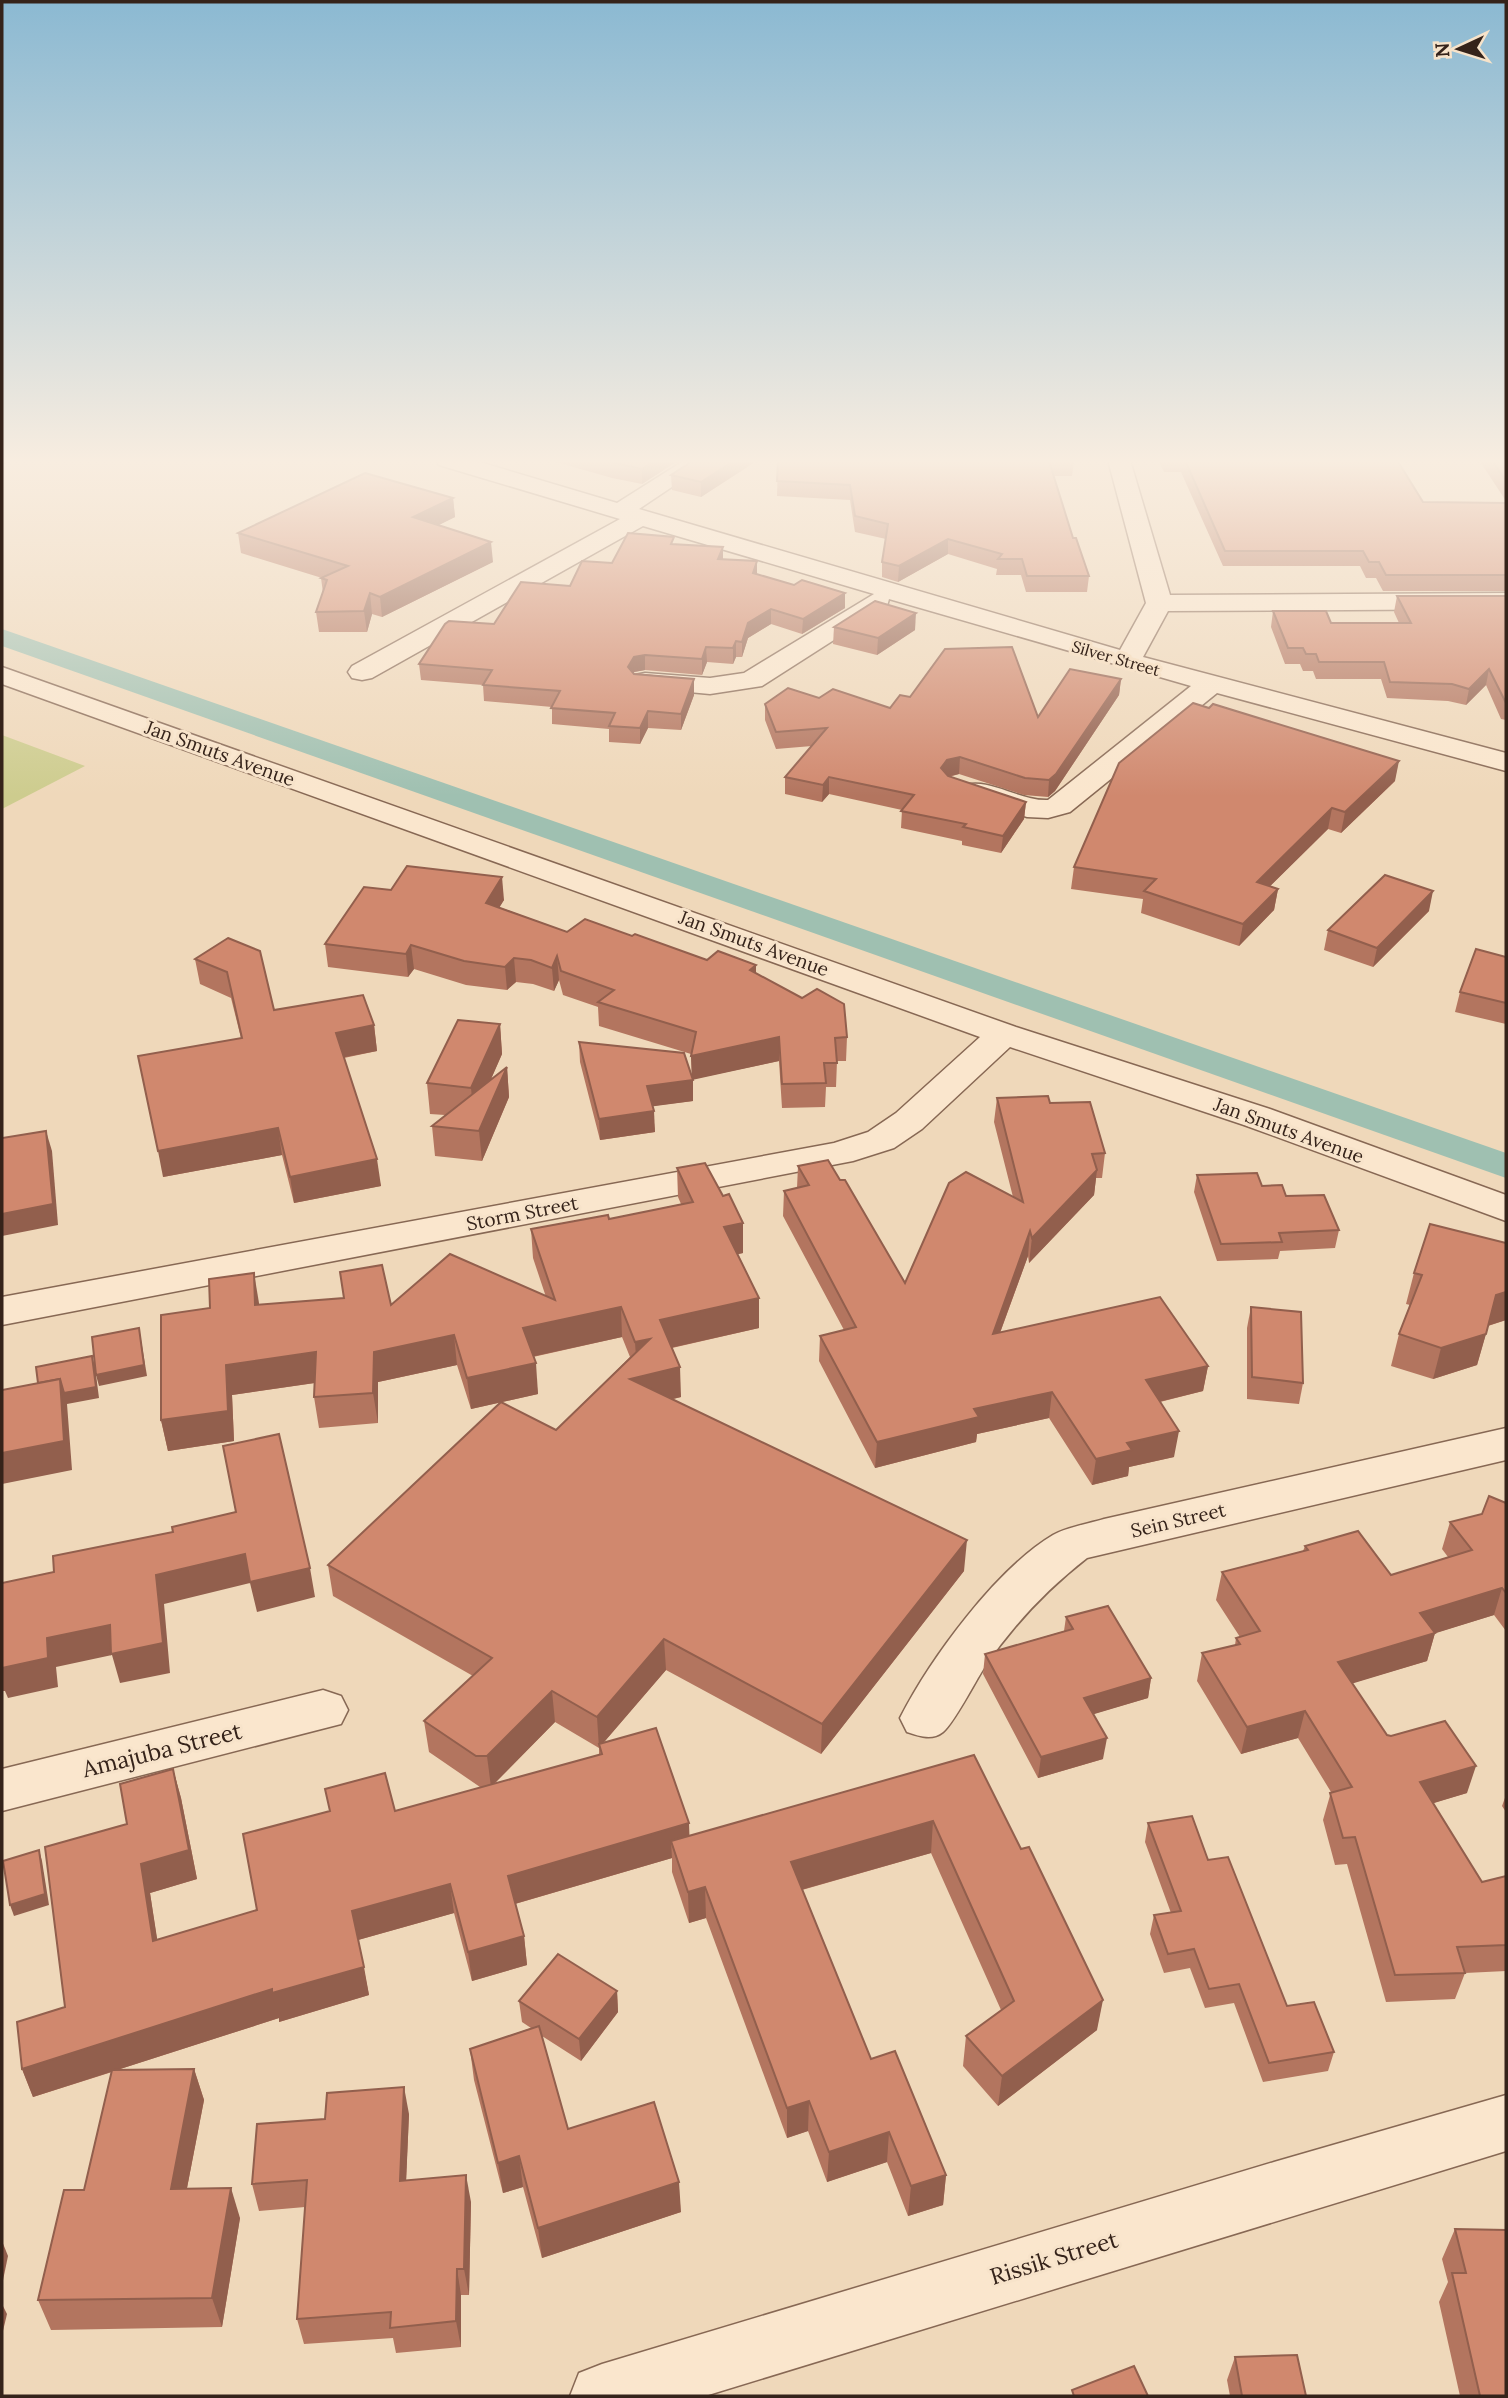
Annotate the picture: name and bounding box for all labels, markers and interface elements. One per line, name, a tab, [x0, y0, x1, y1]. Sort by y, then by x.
north arrow	[1424, 14, 1494, 84]
text: N	[1430, 42, 1455, 58]
street label: Silver Street	[1070, 636, 1163, 680]
street label: Jan Smuts Avenue	[141, 714, 298, 791]
street label: Jan Smuts Avenue	[675, 904, 832, 981]
street label: Jan Smuts Avenue	[1210, 1091, 1367, 1168]
street label: Storm Street	[464, 1190, 580, 1236]
street label: Sein Street	[1128, 1497, 1228, 1543]
street label: Amajuba Street	[78, 1716, 245, 1784]
street label: Rissik Street	[986, 2224, 1121, 2291]

